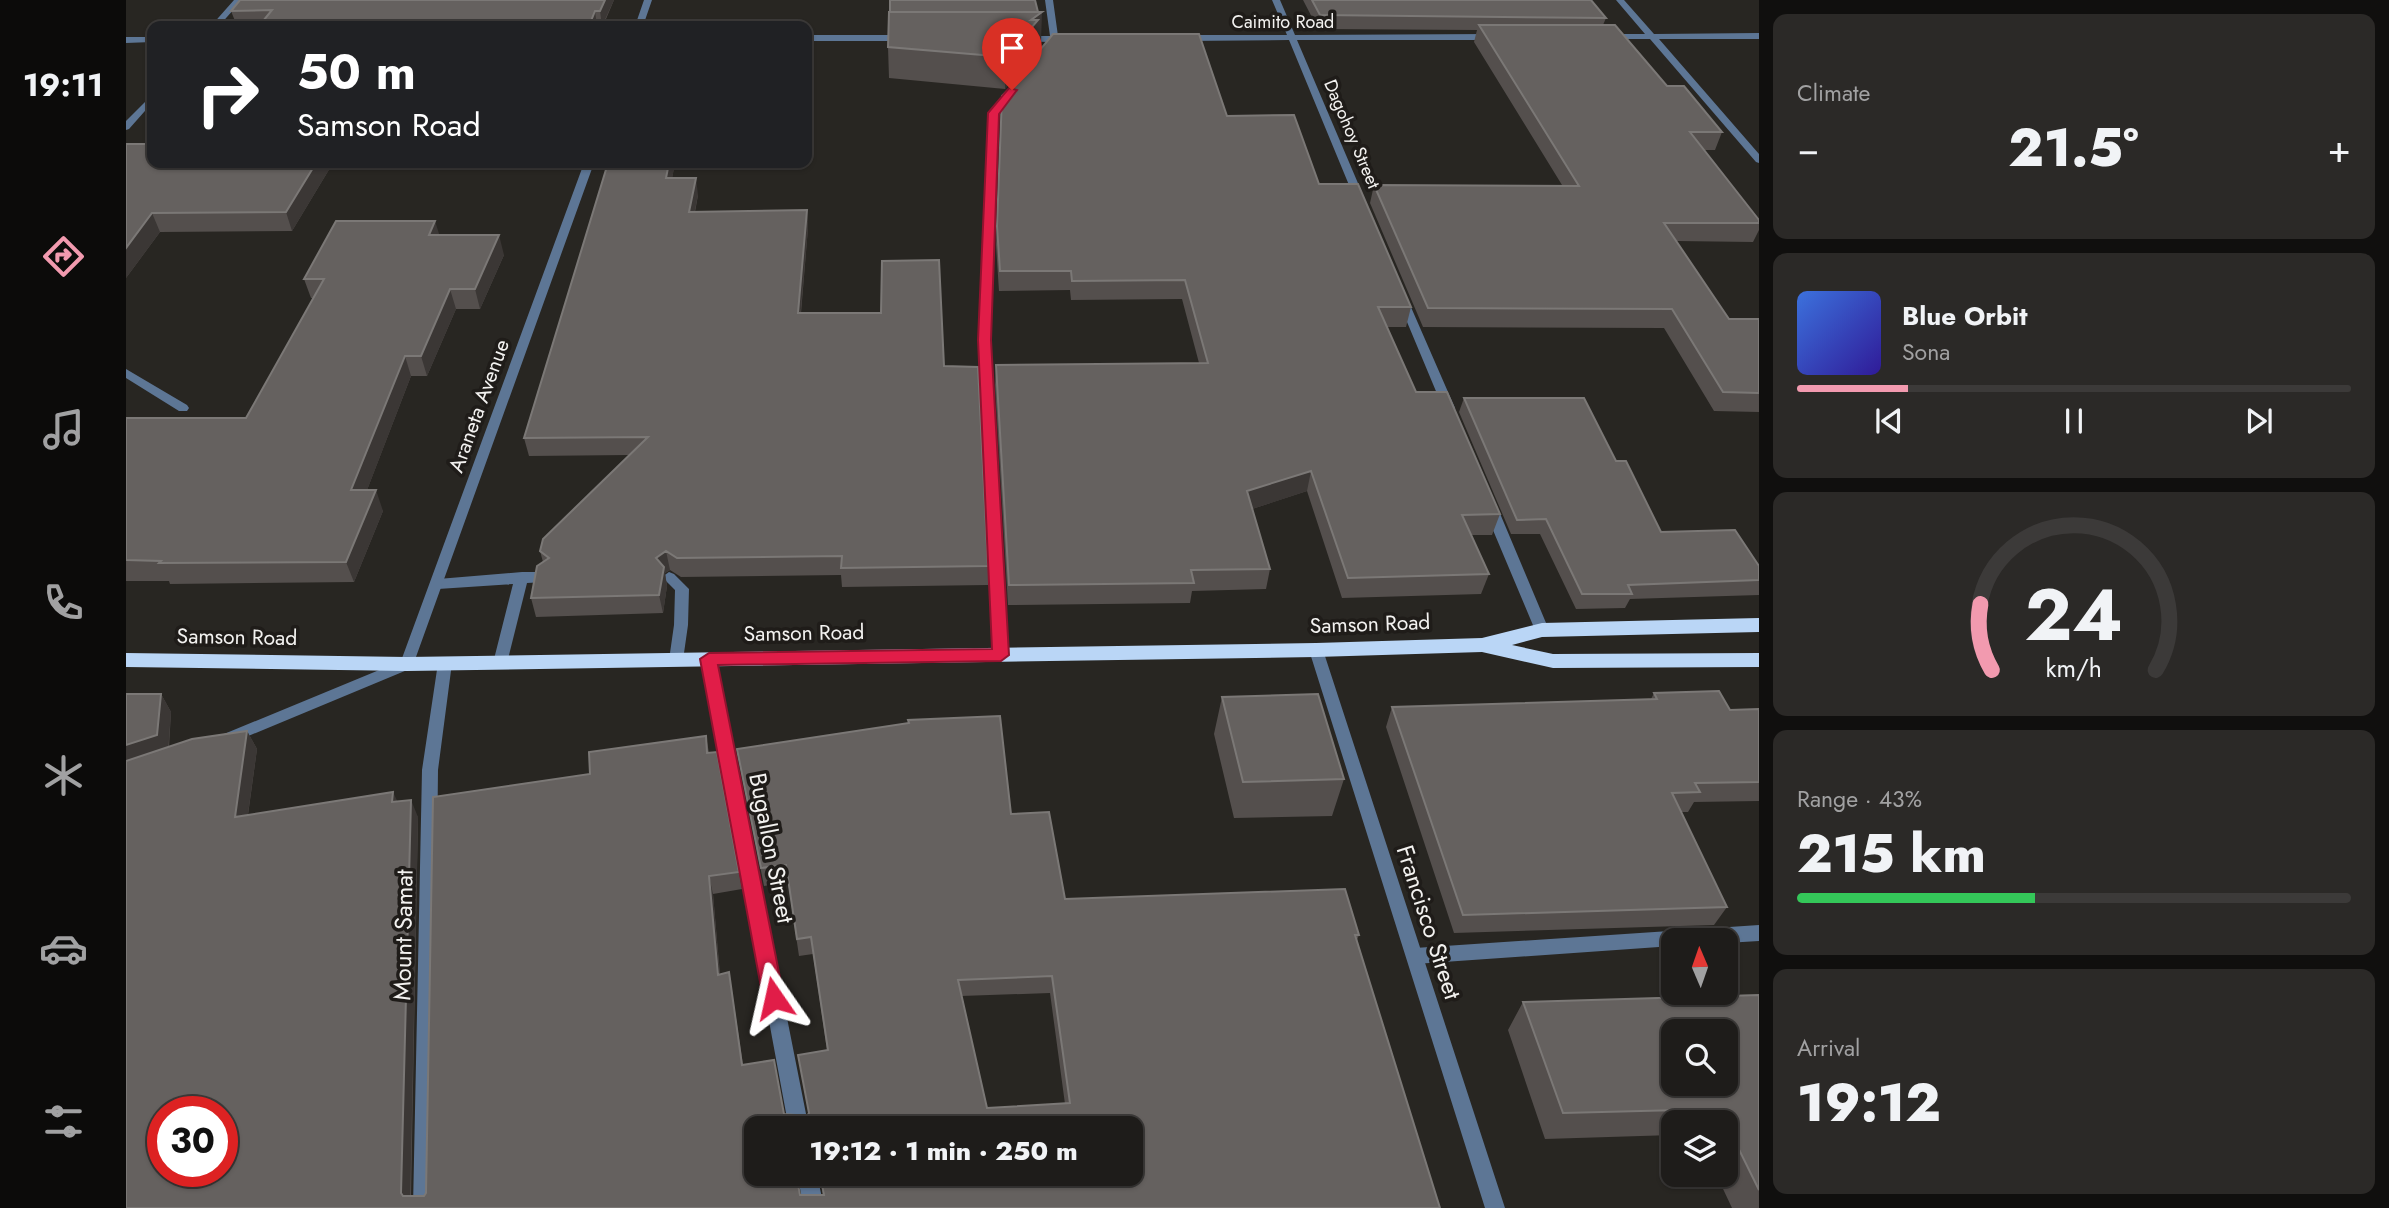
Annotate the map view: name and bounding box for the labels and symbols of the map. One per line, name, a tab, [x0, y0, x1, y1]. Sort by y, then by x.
street label: Caimito Road	[1232, 9, 1334, 35]
pin	[982, 18, 1042, 90]
street label: Dagohoy Street	[1317, 75, 1387, 193]
street label: Araneta Avenue	[441, 335, 517, 477]
street label: Samson Road	[1309, 607, 1431, 641]
street label: Samson Road	[743, 617, 865, 649]
street label: Samson Road	[176, 621, 298, 653]
street label: Bugallon Street	[740, 770, 804, 926]
street label: Francisco Street	[1388, 840, 1470, 1004]
street label: Mount Samat	[384, 869, 422, 1001]
north arrow	[1661, 928, 1738, 1004]
position arrow	[737, 961, 811, 1035]
speed limit sign: 30	[147, 1096, 238, 1187]

